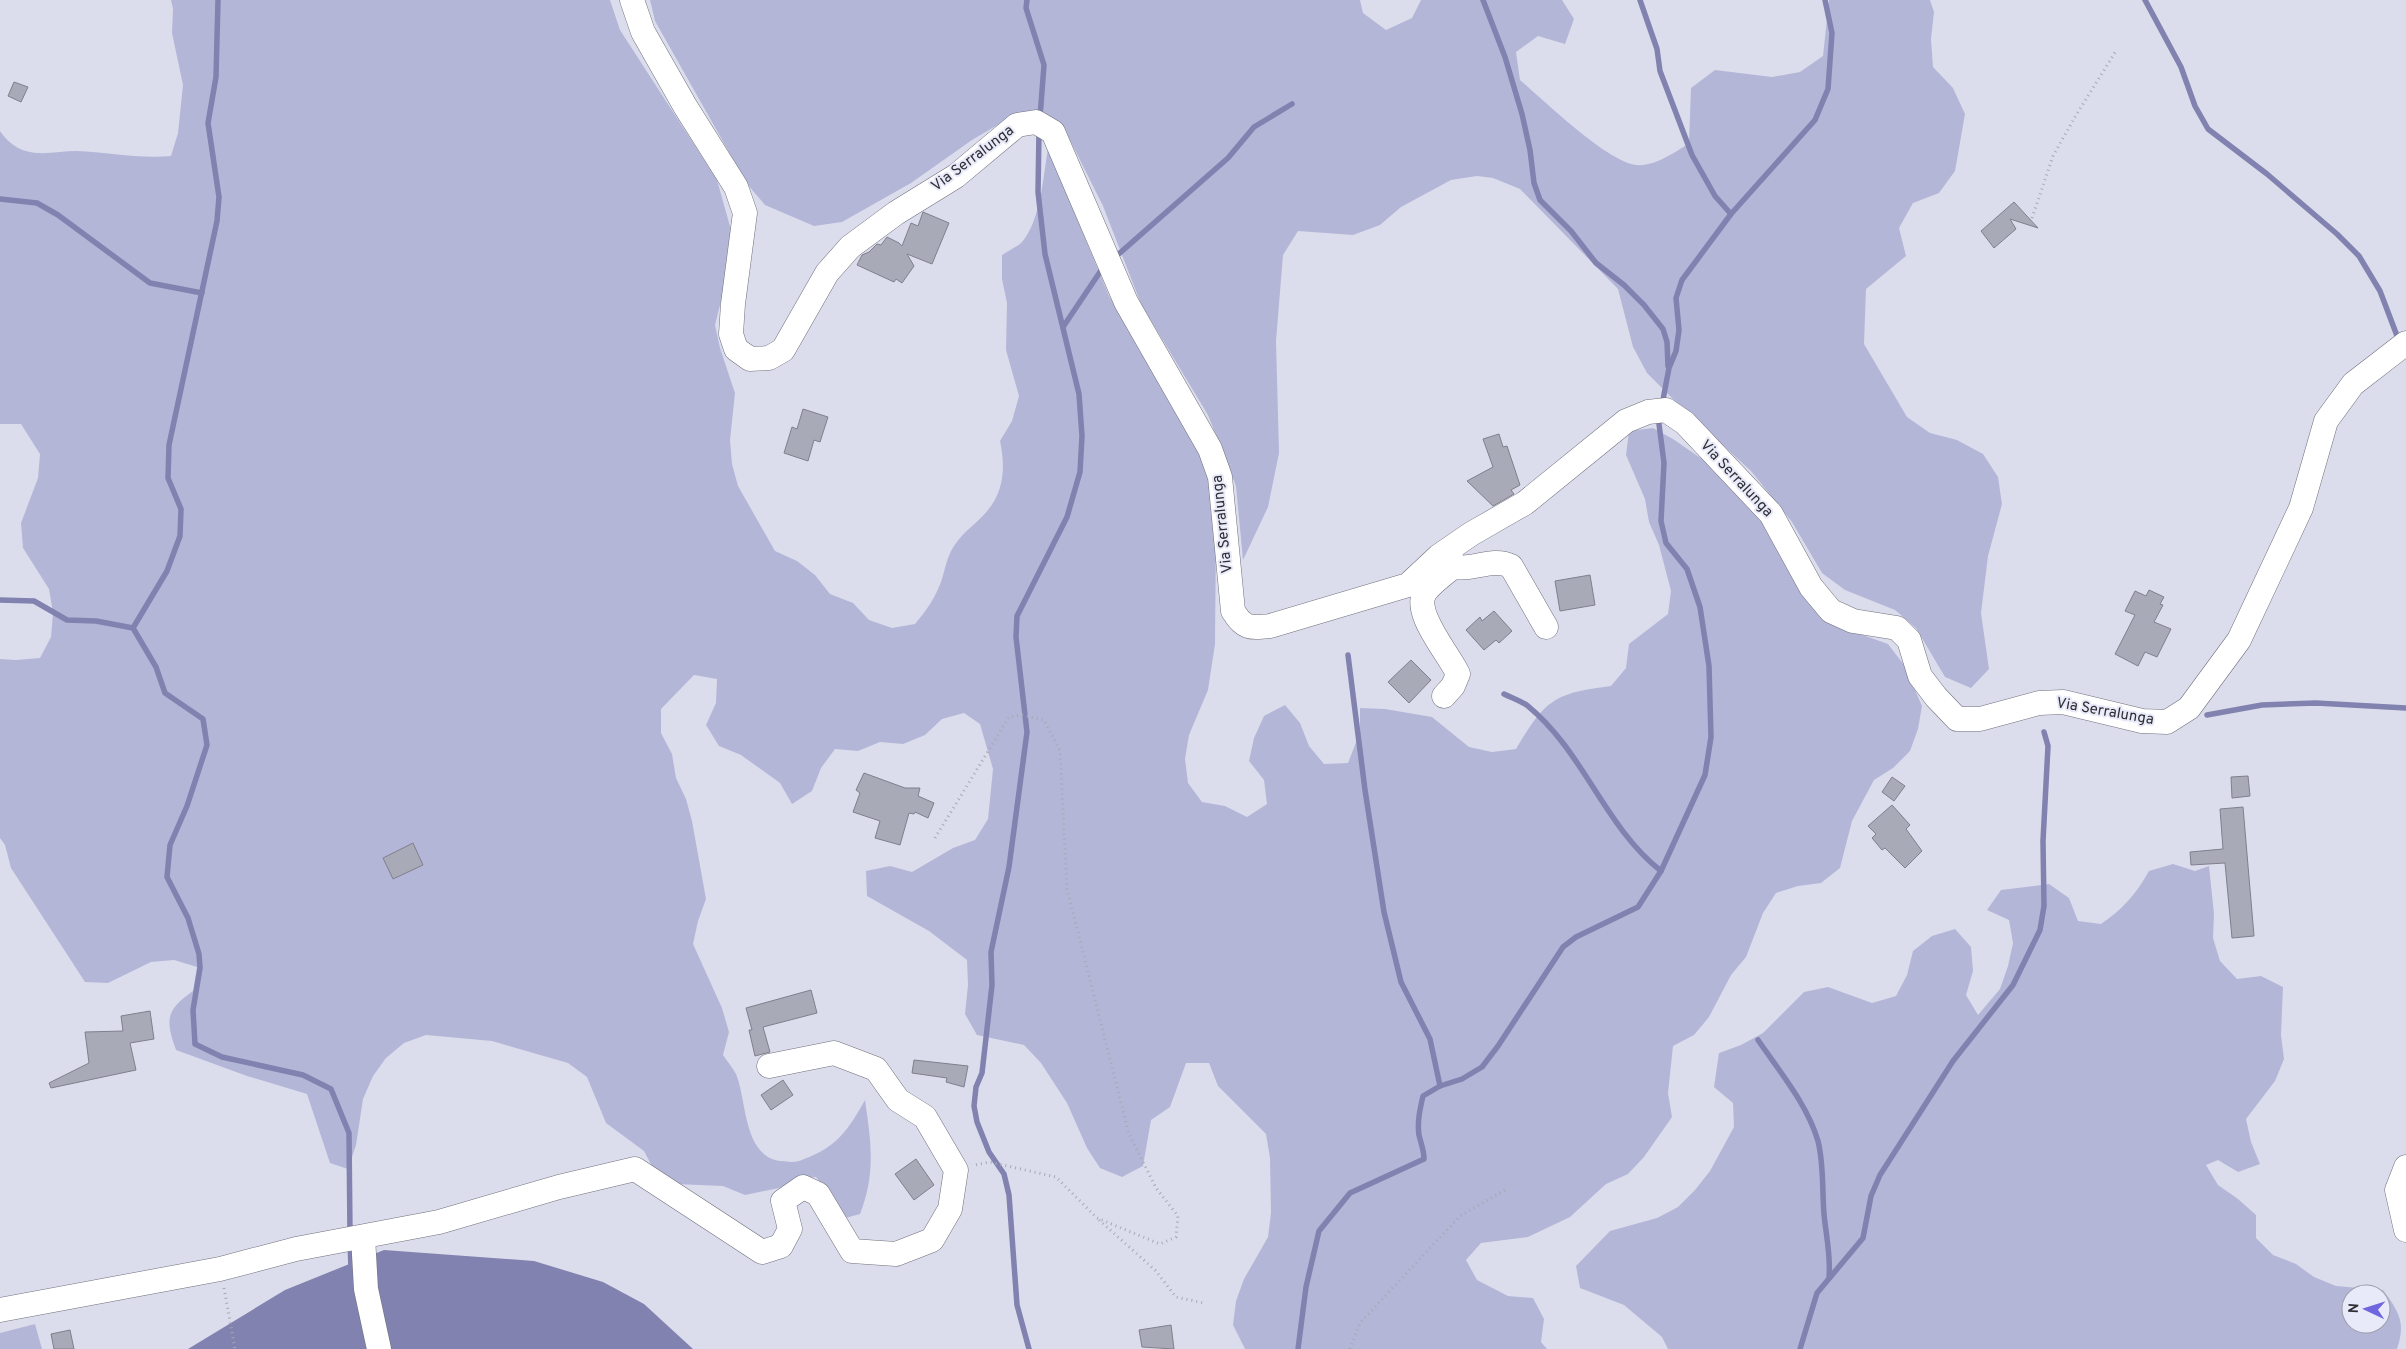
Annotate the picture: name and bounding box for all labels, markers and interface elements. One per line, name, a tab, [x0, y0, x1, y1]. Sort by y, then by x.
street label: Via Serralunga	[928, 122, 1018, 196]
street label: Via Serralunga	[1695, 436, 1777, 522]
street label: Via Serralunga	[1208, 474, 1238, 574]
street label: Via Serralunga	[2055, 694, 2155, 730]
north arrow	[2341, 1284, 2391, 1334]
text: N	[2346, 1303, 2363, 1314]

